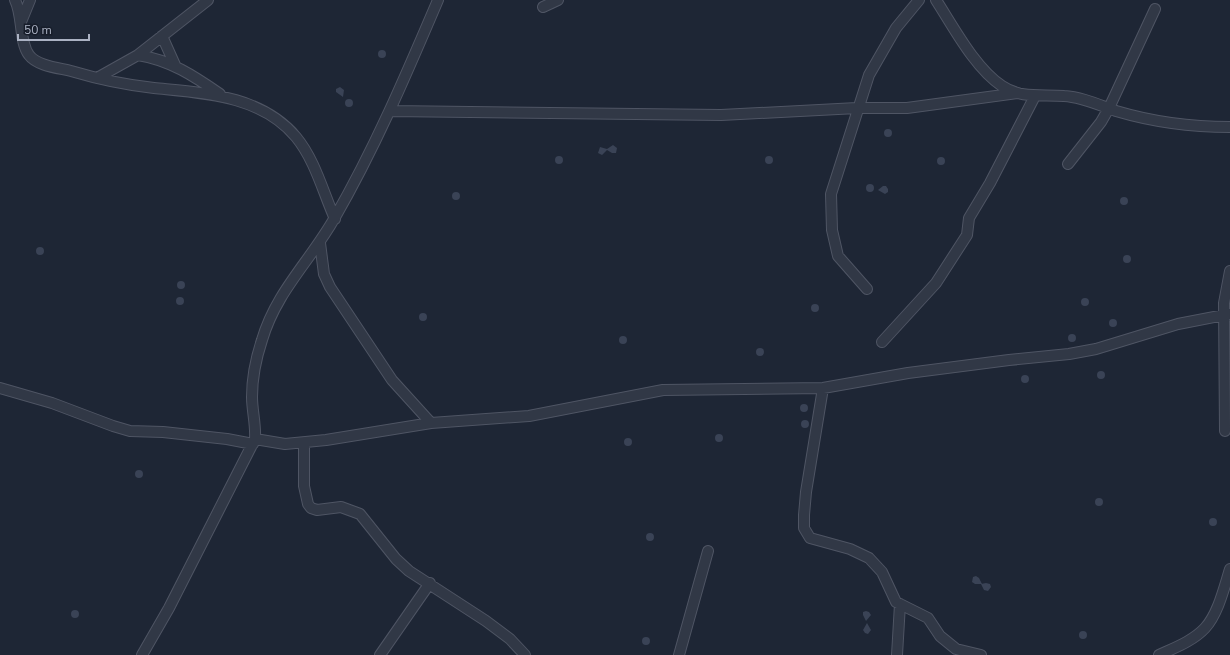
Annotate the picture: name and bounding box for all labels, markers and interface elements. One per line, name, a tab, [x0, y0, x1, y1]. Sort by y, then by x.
scale bar	[18, 16, 89, 42]
text: 50 m	[24, 22, 52, 38]

